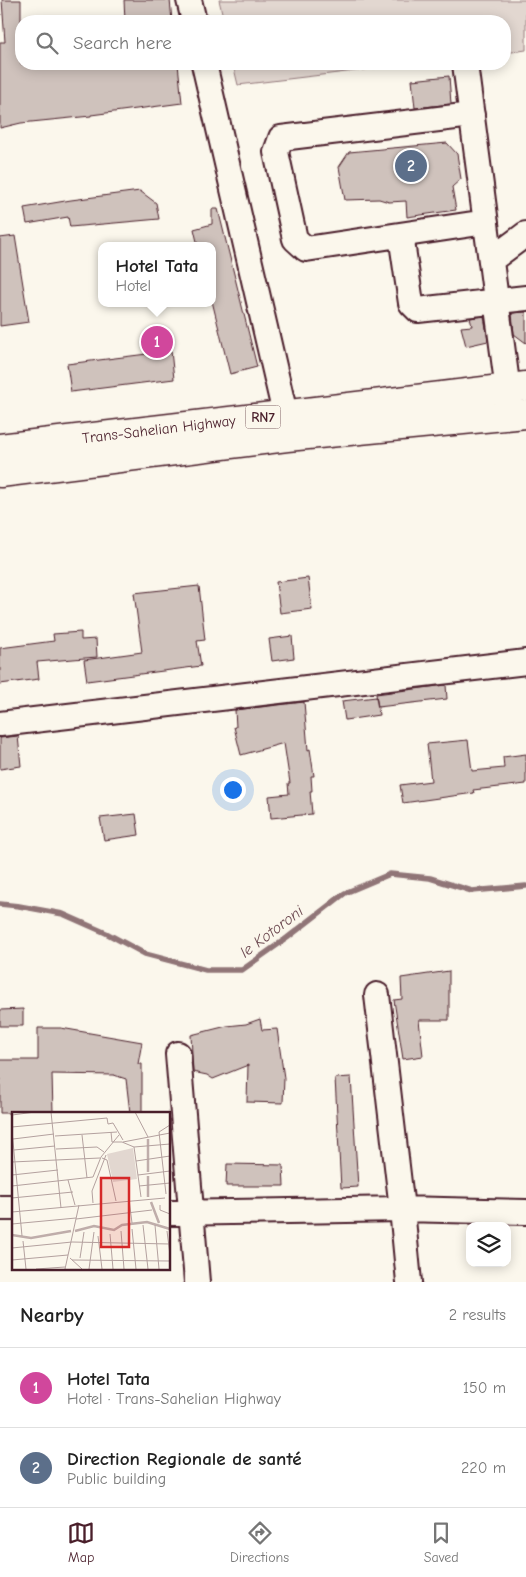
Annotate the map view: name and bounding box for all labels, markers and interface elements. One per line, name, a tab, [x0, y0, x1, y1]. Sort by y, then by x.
search box	[15, 15, 511, 70]
icon: search	[33, 29, 61, 57]
text: Search here	[73, 32, 172, 54]
pin: 2	[395, 147, 427, 185]
popup	[98, 242, 216, 307]
text: Hotel Tata	[115, 255, 199, 277]
text: Hotel	[115, 277, 151, 295]
pin: 1	[141, 323, 173, 361]
road number: RN7	[246, 406, 280, 428]
street label: Trans-Sahelian Highway	[81, 411, 237, 447]
your location	[220, 777, 246, 803]
water label: le Kotoroni	[236, 902, 307, 961]
inset map	[12, 1112, 170, 1270]
map controls	[466, 1222, 511, 1267]
button: layers	[466, 1222, 511, 1267]
text: Nearby	[20, 1303, 84, 1327]
text: 2 results	[449, 1306, 506, 1324]
text: Hotel Tata	[67, 1368, 150, 1390]
text: 1	[33, 1379, 39, 1397]
text: 150 m	[463, 1379, 506, 1397]
text: Hotel · Trans-Sahelian Highway	[67, 1390, 281, 1408]
text: Direction Regionale de santé	[67, 1448, 302, 1470]
text: 2	[32, 1459, 40, 1477]
text: 220 m	[461, 1459, 506, 1477]
text: Public building	[67, 1470, 166, 1488]
tab: Map	[67, 1519, 95, 1566]
tab: Directions	[230, 1519, 289, 1566]
tab: Saved	[424, 1519, 459, 1566]

